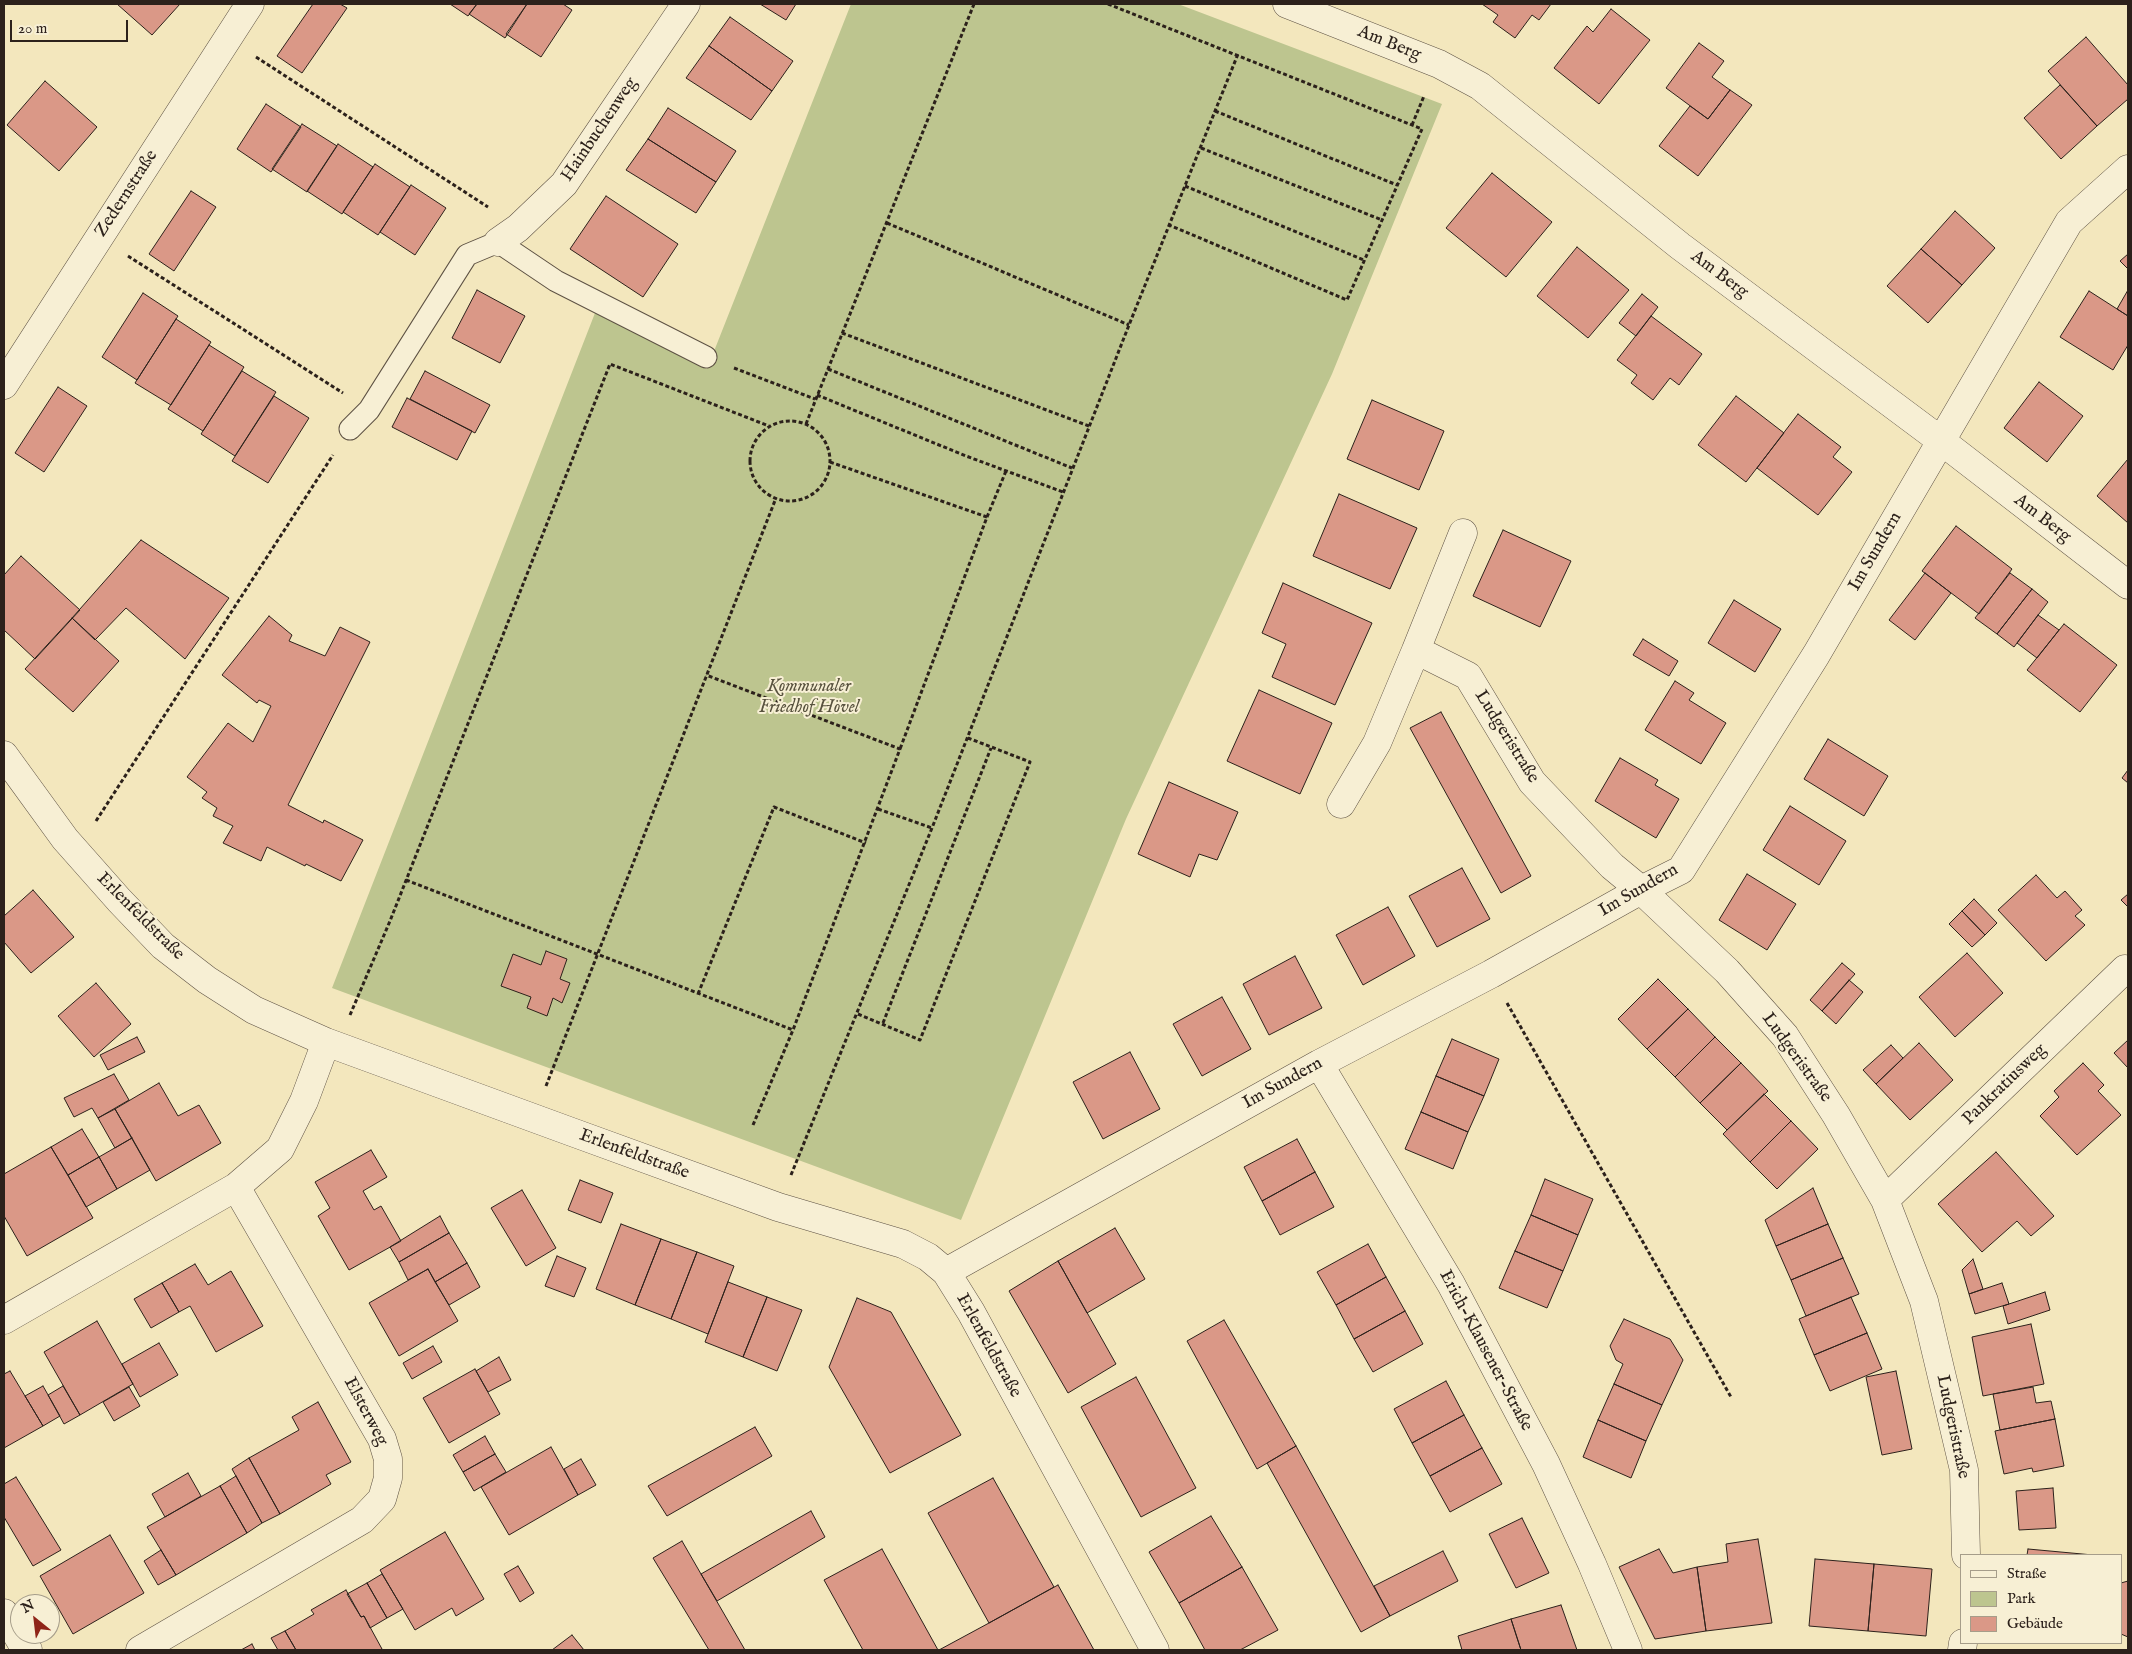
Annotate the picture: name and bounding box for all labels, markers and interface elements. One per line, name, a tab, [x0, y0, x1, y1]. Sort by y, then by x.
scale bar	[12, 10, 130, 42]
text: 20 m	[18, 19, 47, 38]
street label: Am Berg	[1354, 22, 1424, 66]
street label: Hainbuchenweg	[557, 74, 643, 186]
street label: Zedernstraße	[91, 146, 163, 242]
street label: Am Berg	[1686, 246, 1752, 304]
street label: Am Berg	[2009, 490, 2075, 548]
street label: Im Sundern	[1845, 509, 1907, 595]
park label: Kommunaler Friedhof Hövel	[759, 676, 859, 719]
street label: Ludgeristraße	[1469, 686, 1543, 788]
street label: Im Sundern	[1596, 860, 1682, 922]
street label: Erlenfeldstraße	[92, 869, 188, 965]
street label: Ludgeristraße	[1756, 1009, 1836, 1107]
street label: Pankratiusweg	[1959, 1040, 2051, 1130]
street label: Im Sundern	[1239, 1053, 1327, 1115]
street label: Erlenfeldstraße	[576, 1125, 692, 1185]
street label: Erich-Klausener-Straße	[1433, 1267, 1537, 1435]
street label: Erlenfeldstraße	[951, 1290, 1025, 1402]
street label: Ludgeristraße	[1930, 1373, 1974, 1481]
street label: Elsterweg	[338, 1374, 392, 1450]
legend	[1960, 1554, 2122, 1644]
text: Straße	[2007, 1564, 2046, 1583]
text: Park	[2007, 1589, 2036, 1608]
north arrow	[10, 1594, 60, 1644]
text: N	[19, 1596, 38, 1618]
text: Gebäude	[2007, 1614, 2063, 1633]

